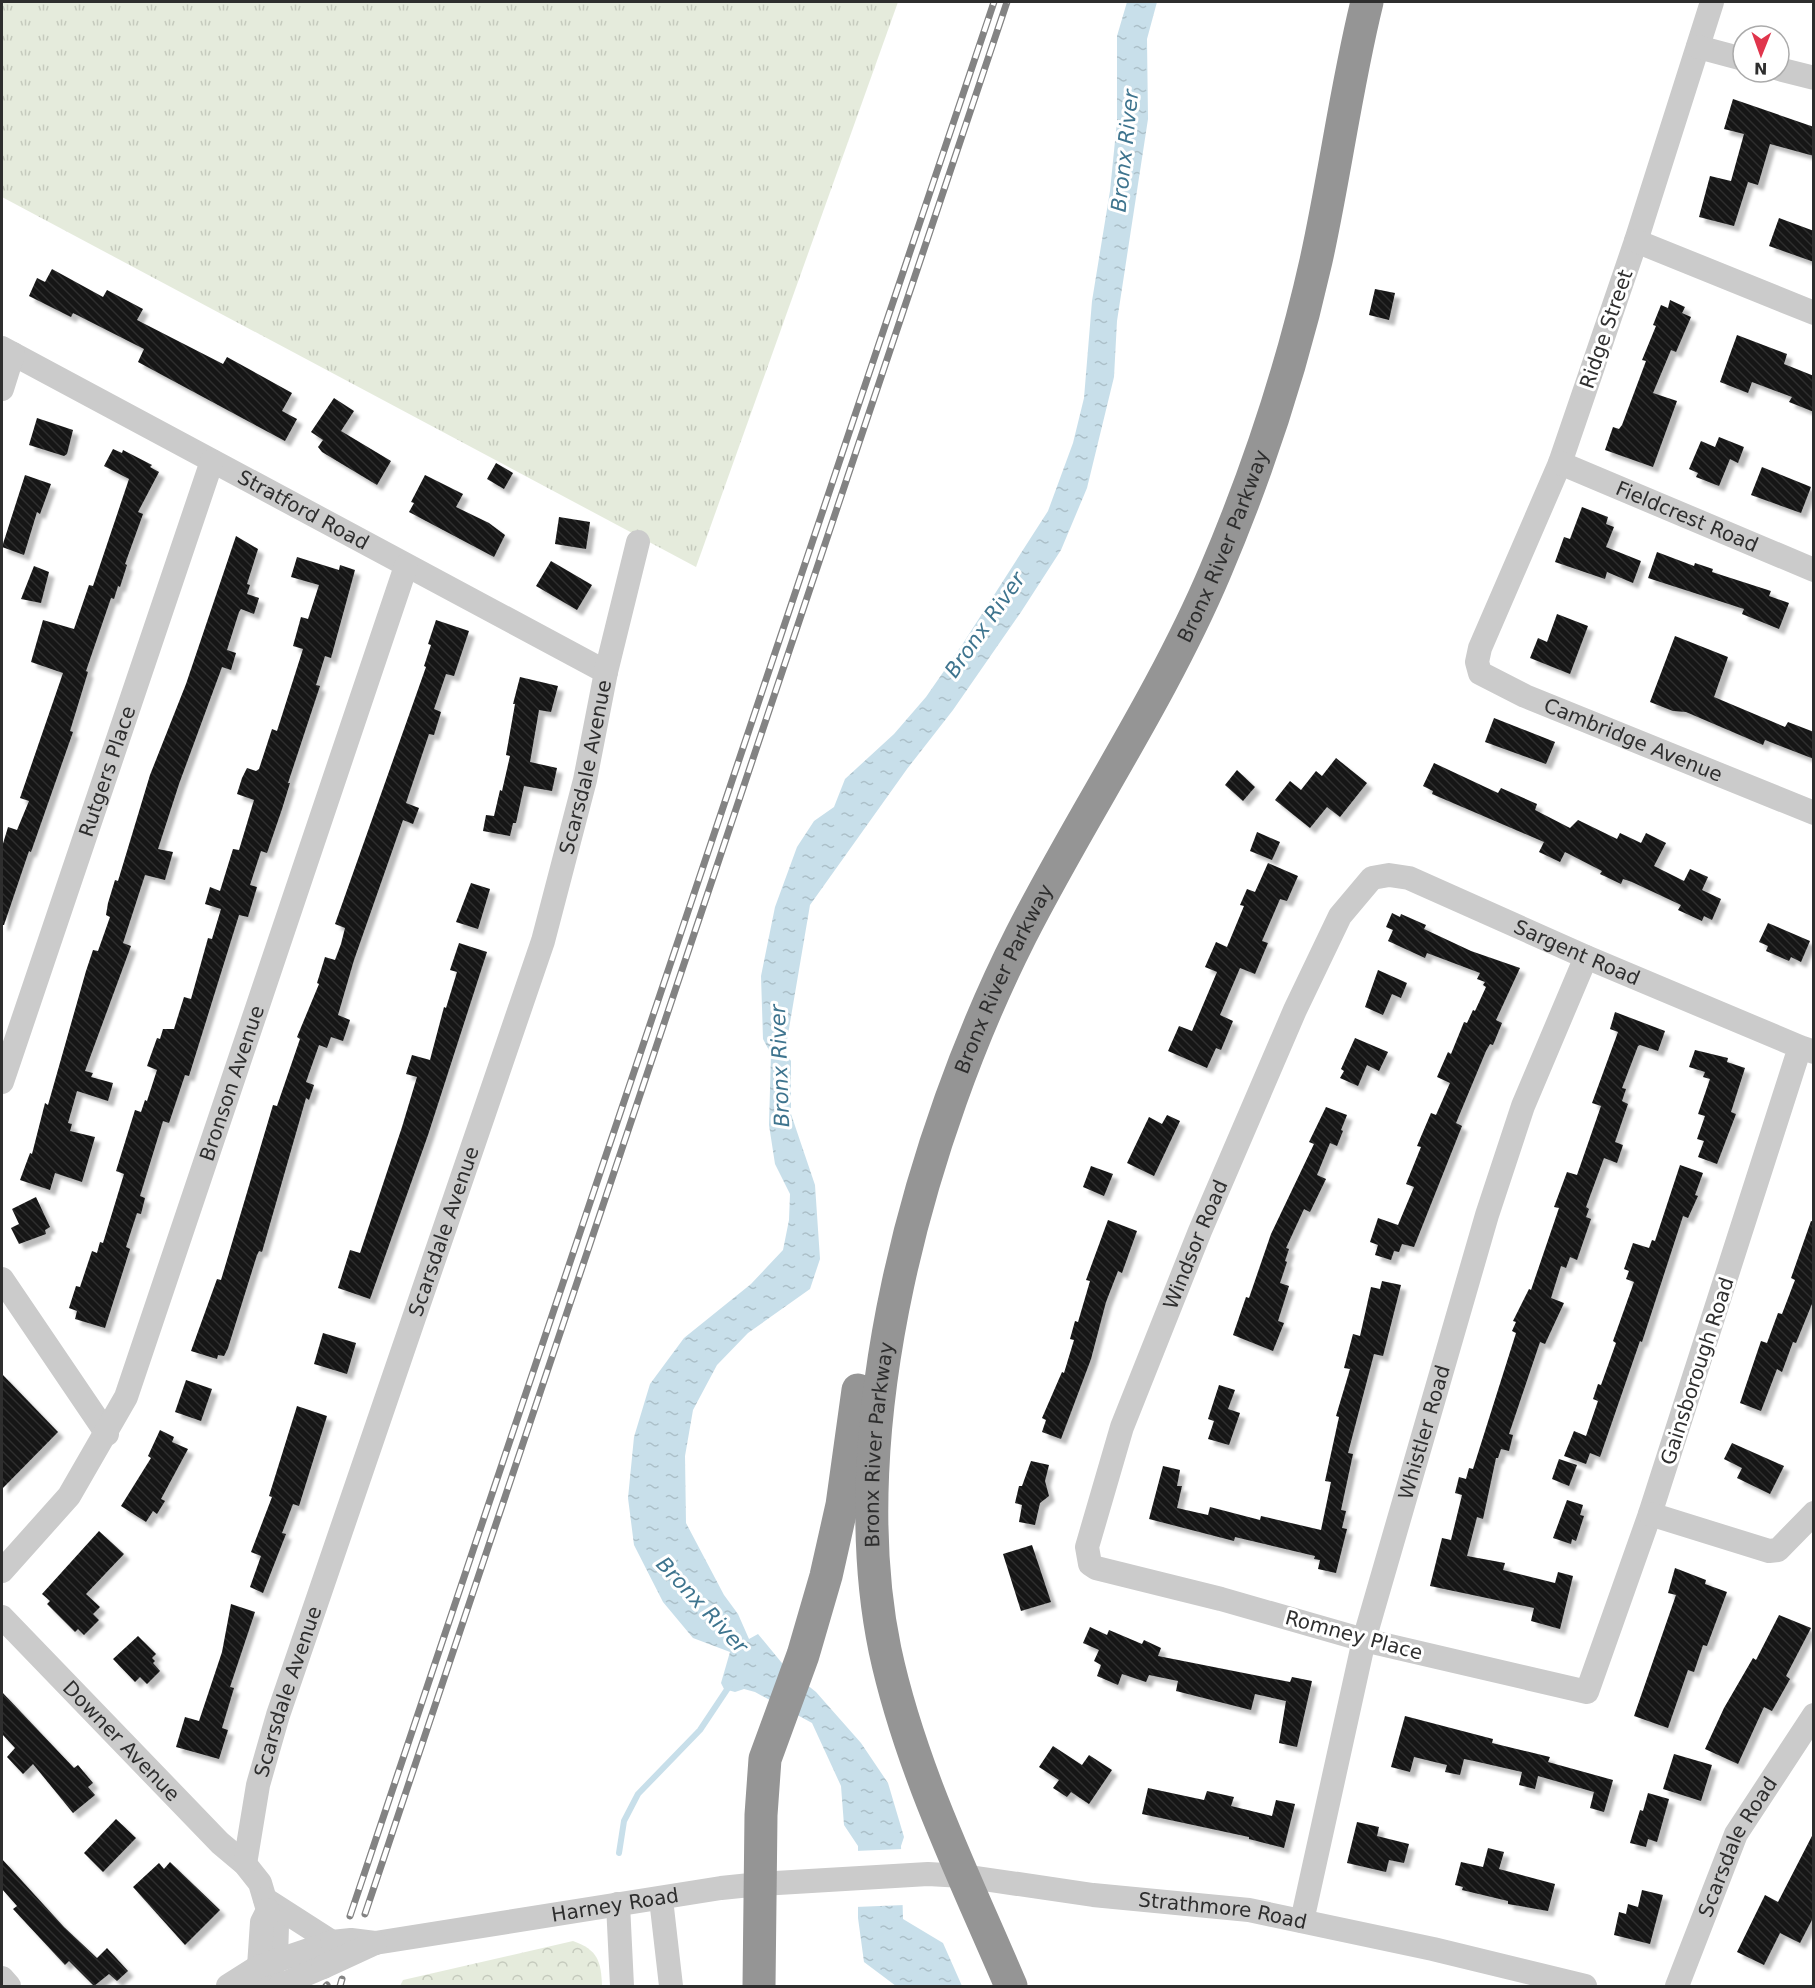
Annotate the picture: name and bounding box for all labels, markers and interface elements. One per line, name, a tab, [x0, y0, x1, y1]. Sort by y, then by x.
north arrow	[1731, 24, 1791, 84]
text: N	[1754, 59, 1768, 78]
water label: Bronx River	[1107, 87, 1143, 213]
street label: Ridge Street	[1574, 266, 1638, 392]
street label: Bronx River Parkway	[1172, 446, 1273, 647]
street label: Stratford Road	[234, 465, 373, 555]
street label: Fieldcrest Road	[1612, 476, 1762, 557]
water label: Bronx River	[940, 567, 1031, 682]
street label: Scarsdale Avenue	[554, 678, 616, 857]
street label: Cambridge Avenue	[1540, 693, 1726, 787]
street label: Rutgers Place	[74, 703, 140, 840]
street label: Bronx River Parkway	[949, 880, 1058, 1077]
street label: Sargent Road	[1510, 914, 1644, 990]
street label: Bronson Avenue	[194, 1002, 269, 1164]
water label: Bronx River	[766, 1003, 794, 1128]
street label: Scarsdale Avenue	[403, 1143, 484, 1320]
street label: Windsor Road	[1158, 1176, 1233, 1313]
street label: Gainsborough Road	[1655, 1274, 1739, 1468]
street label: Bronx River Parkway	[860, 1340, 899, 1548]
street label: Whistler Road	[1393, 1362, 1455, 1502]
water label: Bronx River	[651, 1552, 754, 1659]
street label: Scarsdale Avenue	[249, 1603, 326, 1780]
street label: Romney Place	[1283, 1605, 1425, 1665]
street label: Downer Avenue	[58, 1676, 185, 1806]
street label: Scarsdale Road	[1693, 1772, 1782, 1920]
street label: Harney Road	[550, 1883, 680, 1927]
street label: Strathmore Road	[1137, 1887, 1309, 1934]

